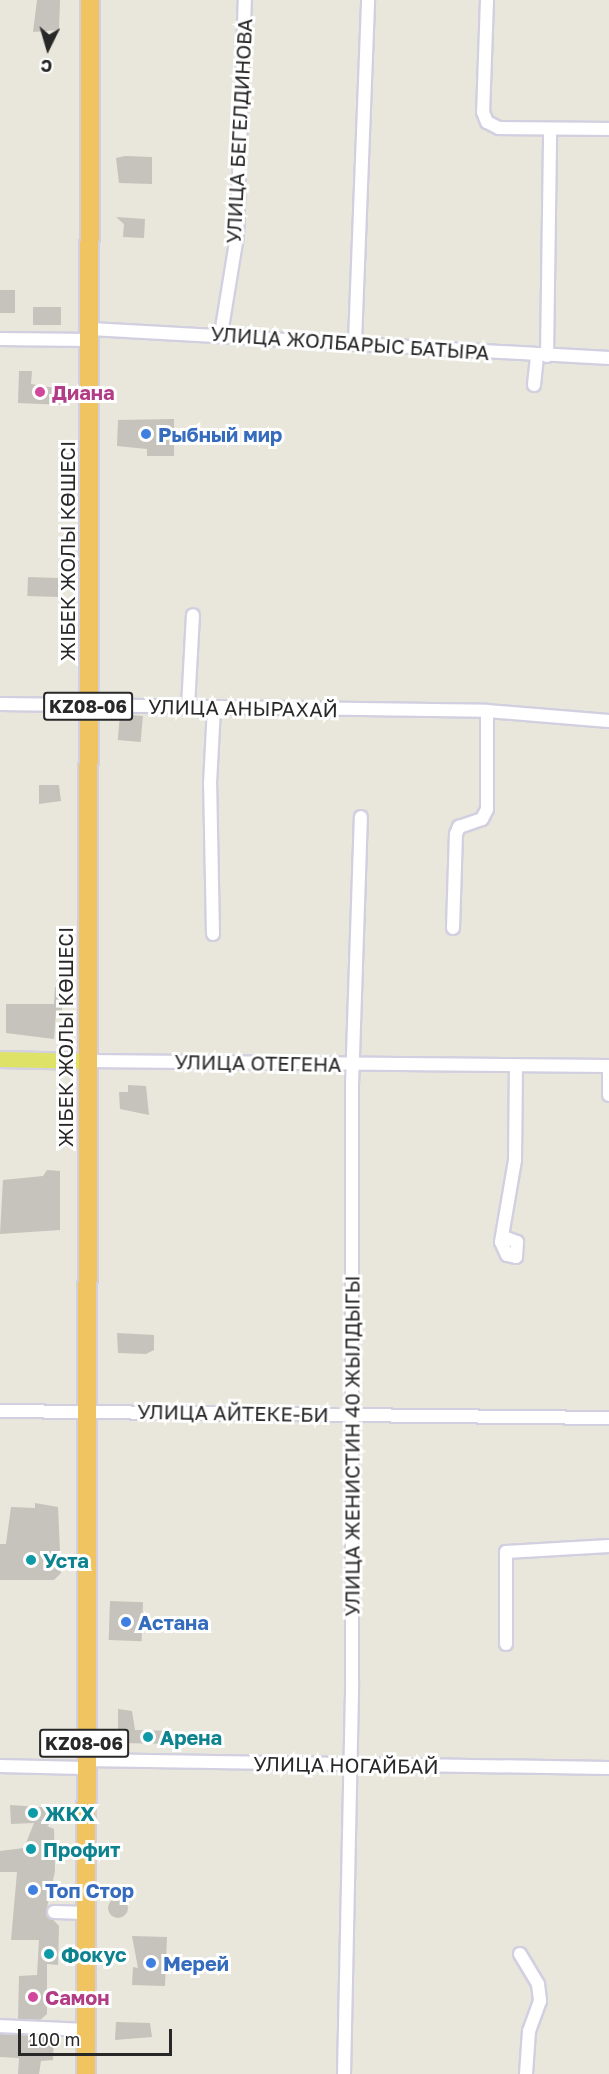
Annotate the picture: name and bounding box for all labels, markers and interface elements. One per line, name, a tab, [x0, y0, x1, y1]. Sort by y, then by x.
north arrow	[18, 18, 78, 78]
street label: УЛИЦА БЕГЕЛДИНОВА	[221, 18, 257, 244]
text: С	[40, 55, 53, 76]
street label: УЛИЦА ЖОЛБАРЫС БАТЫРА	[210, 321, 490, 365]
place label: Диана	[52, 380, 115, 404]
marker: Диана	[33, 385, 47, 399]
place label: Рыбный мир	[158, 422, 282, 446]
marker: Рыбный мир	[139, 427, 153, 441]
street label: ЖІБЕК ЖОЛЫ КӨШЕСІ	[55, 441, 79, 661]
road number: KZ08-06	[43, 691, 133, 721]
street label: УЛИЦА АНЫРАХАЙ	[148, 694, 338, 722]
street label: ЖІБЕК ЖОЛЫ КӨШЕСІ	[53, 927, 77, 1147]
street label: УЛИЦА ОТЕГЕНА	[174, 1050, 342, 1076]
street label: УЛИЦА ЖЕНИСТИН 40 ЖЫЛДЫГЫ	[340, 1275, 364, 1617]
street label: УЛИЦА АЙТЕКЕ-БИ	[137, 1399, 329, 1427]
place label: Уста	[43, 1548, 89, 1572]
marker: Уста	[24, 1553, 38, 1567]
place label: Астана	[138, 1610, 209, 1634]
marker: Астана	[119, 1615, 133, 1629]
place label: Арена	[160, 1725, 222, 1749]
road number: KZ08-06	[39, 1728, 129, 1758]
marker: Арена	[141, 1730, 155, 1744]
street label: УЛИЦА НОГАЙБАЙ	[253, 1751, 439, 1779]
place label: ЖКХ	[45, 1801, 95, 1825]
marker: ЖКХ	[26, 1806, 40, 1820]
place label: Профит	[43, 1837, 120, 1861]
marker: Профит	[24, 1842, 38, 1856]
place label: Топ Стор	[45, 1878, 134, 1902]
marker: Топ Стор	[26, 1883, 40, 1897]
place label: Фокус	[61, 1942, 126, 1966]
marker: Фокус	[42, 1947, 56, 1961]
place label: Мерей	[163, 1951, 229, 1975]
marker: Мерей	[144, 1956, 158, 1970]
place label: Самон	[45, 1985, 109, 2009]
marker: Самон	[26, 1990, 40, 2004]
scale bar	[21, 2017, 176, 2055]
text: 100 m	[29, 2028, 80, 2050]

